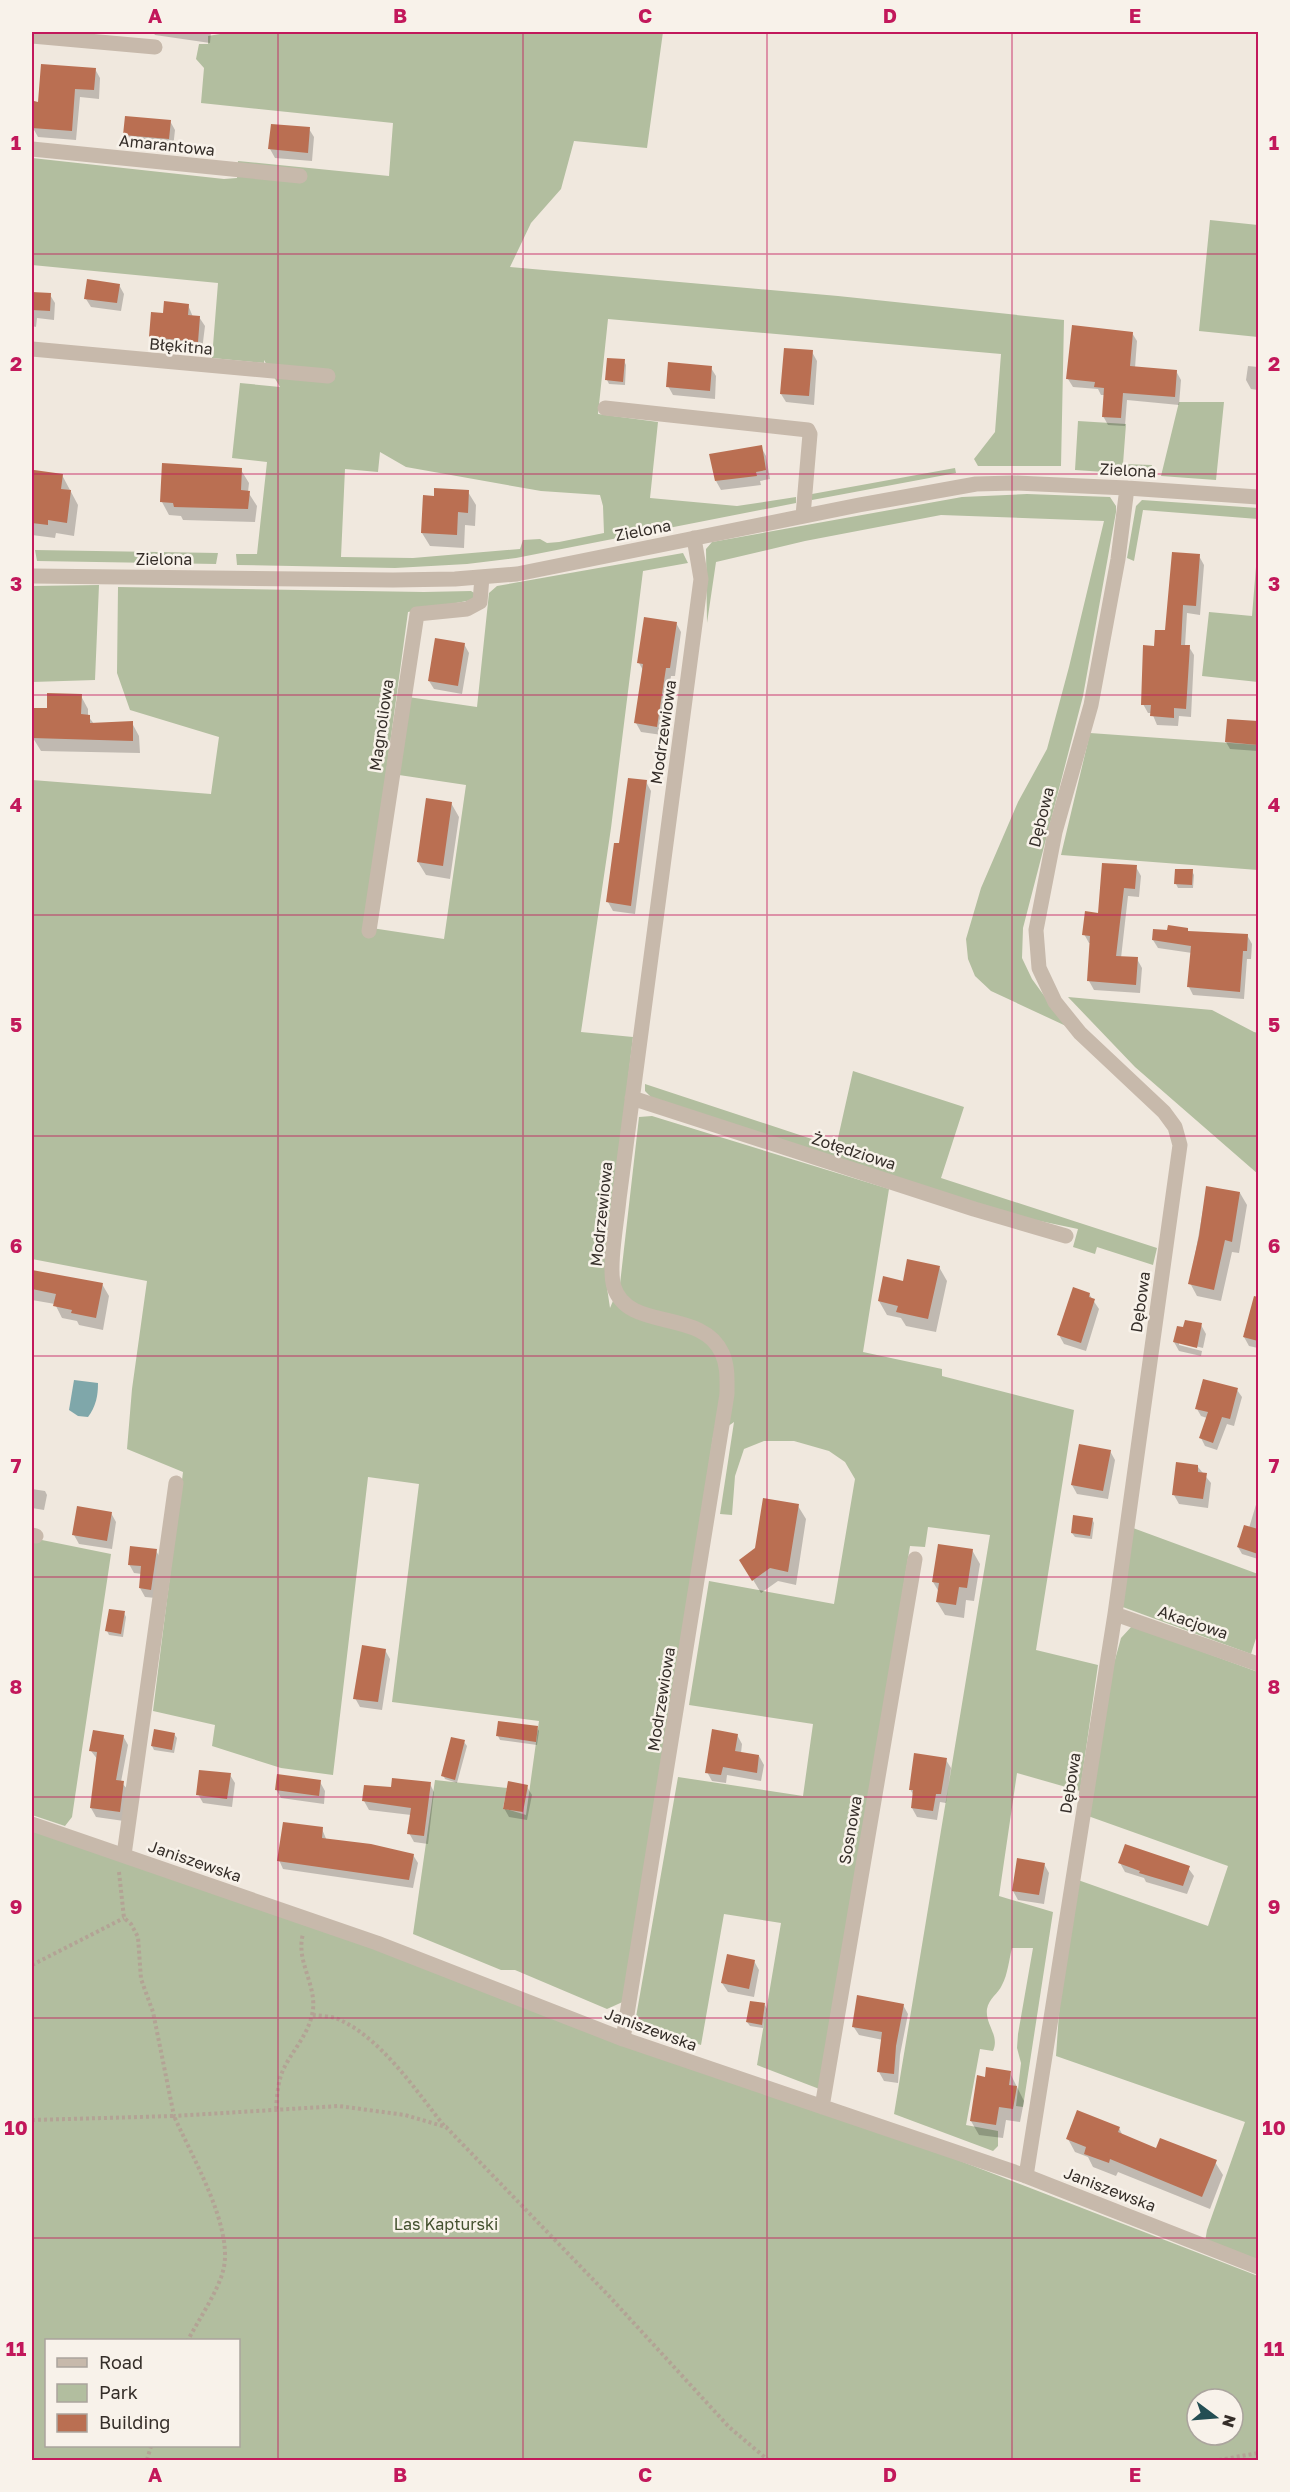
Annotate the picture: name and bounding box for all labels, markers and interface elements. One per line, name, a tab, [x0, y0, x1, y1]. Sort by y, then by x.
text: A	[148, 3, 162, 27]
text: B	[393, 3, 407, 27]
text: C	[638, 3, 652, 27]
text: D	[883, 3, 897, 27]
text: E	[1129, 3, 1141, 27]
text: 1	[11, 130, 21, 154]
street label: Amarantowa	[118, 130, 216, 160]
text: 1	[1269, 130, 1279, 154]
street label: Błękitna	[148, 333, 214, 359]
text: 2	[10, 351, 22, 375]
text: 2	[1268, 351, 1280, 375]
street label: Zielona	[1099, 459, 1157, 481]
street label: Zielona	[613, 515, 673, 545]
street label: Zielona	[136, 549, 192, 569]
text: 3	[10, 571, 22, 595]
text: 3	[1268, 571, 1280, 595]
street label: Magnoliowa	[365, 678, 397, 772]
street label: Modrzewiowa	[646, 678, 680, 786]
street label: Dębowa	[1024, 785, 1058, 849]
text: 4	[10, 792, 22, 816]
text: 4	[1268, 792, 1280, 816]
text: 5	[10, 1012, 22, 1036]
text: 5	[1268, 1012, 1280, 1036]
street label: Żołędziowa	[810, 1128, 898, 1174]
street label: Modrzewiowa	[586, 1161, 616, 1267]
text: 6	[10, 1233, 22, 1257]
text: 6	[1268, 1233, 1280, 1257]
street label: Dębowa	[1126, 1270, 1154, 1334]
text: 7	[11, 1453, 22, 1477]
text: 7	[1269, 1453, 1280, 1477]
street label: Akacjowa	[1155, 1601, 1231, 1643]
street label: Modrzewiowa	[643, 1645, 679, 1753]
text: 8	[10, 1674, 22, 1698]
text: 8	[1268, 1674, 1280, 1698]
street label: Dębowa	[1055, 1751, 1085, 1815]
street label: Sosnowa	[834, 1794, 866, 1866]
street label: Janiszewska	[146, 1836, 244, 1886]
text: 9	[10, 1894, 22, 1918]
text: 9	[1268, 1894, 1280, 1918]
street label: Janiszewska	[602, 2003, 700, 2055]
text: 10	[4, 2115, 28, 2139]
text: 10	[1262, 2115, 1286, 2139]
street label: Janiszewska	[1061, 2162, 1159, 2216]
park label: Las Kapturski	[394, 2214, 498, 2234]
text: 11	[6, 2336, 26, 2360]
text: 11	[1264, 2336, 1284, 2360]
legend	[45, 2339, 240, 2447]
text: Road	[99, 2351, 143, 2373]
text: Park	[99, 2381, 138, 2403]
north arrow	[1185, 2387, 1245, 2447]
text: Building	[99, 2411, 170, 2433]
text: N	[1218, 2413, 1241, 2430]
text: A	[148, 2462, 162, 2486]
text: B	[393, 2462, 407, 2486]
text: C	[638, 2462, 652, 2486]
text: D	[883, 2462, 897, 2486]
text: E	[1129, 2462, 1141, 2486]

